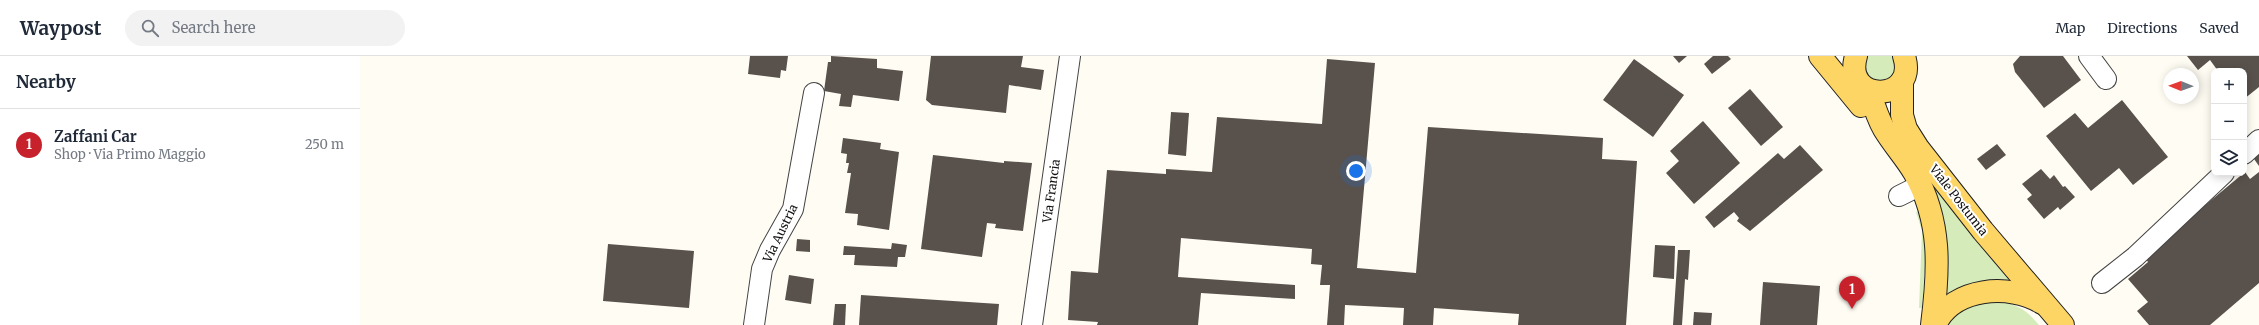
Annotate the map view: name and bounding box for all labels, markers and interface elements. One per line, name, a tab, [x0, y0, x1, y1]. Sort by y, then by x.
search box	[125, 10, 405, 46]
text: Waypost	[20, 16, 101, 40]
icon: search	[139, 17, 161, 39]
text: Search here	[171, 18, 255, 37]
text: Map	[2055, 19, 2085, 37]
text: Directions	[2107, 19, 2177, 37]
text: Saved	[2199, 19, 2239, 37]
north arrow	[2163, 68, 2199, 104]
map controls	[2211, 68, 2247, 176]
button: +	[2211, 68, 2247, 104]
text: Nearby	[16, 71, 76, 93]
button: −	[2211, 104, 2247, 140]
text: Zaffani Car	[54, 127, 137, 146]
text: 1	[26, 136, 32, 153]
text: 250 m	[305, 136, 344, 153]
button: layers	[2211, 140, 2247, 176]
text: Shop · Via Primo Maggio	[54, 146, 206, 163]
street label: Via Francia	[1039, 158, 1063, 225]
your location	[1346, 161, 1366, 181]
street label: Viale Postumia	[1926, 161, 1992, 239]
street label: Via Austria	[759, 201, 801, 266]
pin: 1	[1839, 276, 1865, 309]

